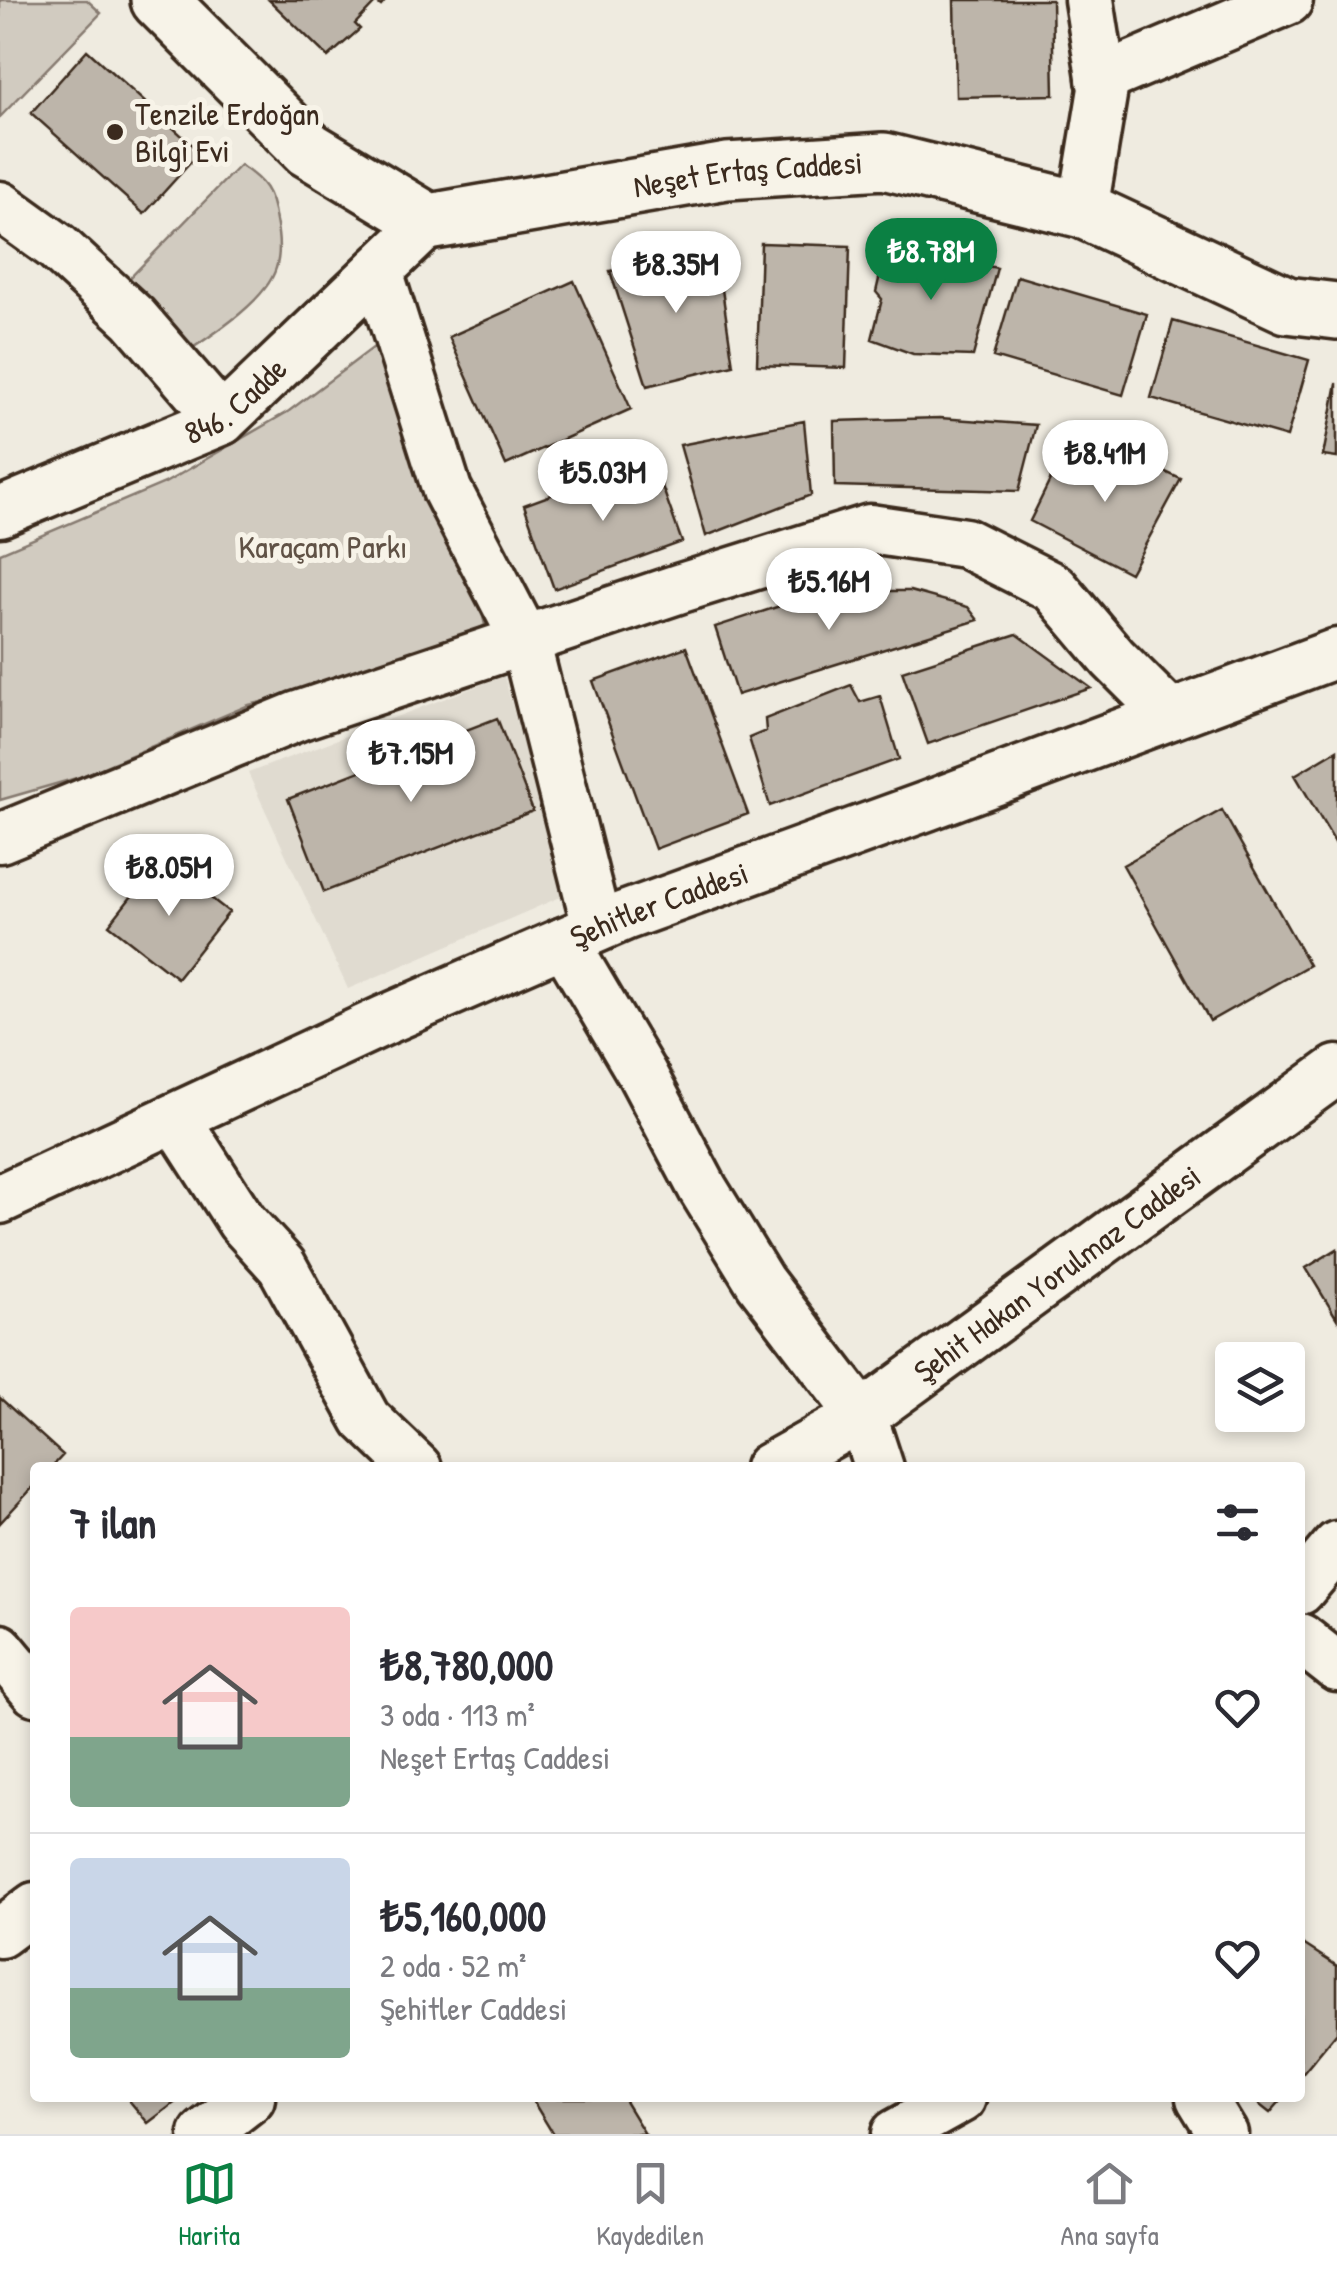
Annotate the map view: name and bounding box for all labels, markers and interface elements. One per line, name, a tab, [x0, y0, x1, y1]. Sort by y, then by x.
place label: Tenzile Erdoğan Bilgi Evi	[135, 92, 320, 172]
marker: Tenzile Erdoğan Bilgi Evi	[104, 121, 126, 143]
street label: Neşet Ertaş Caddesi	[630, 140, 864, 208]
pin: ₺8.78M	[850, 218, 1012, 303]
text: ₺8.78M	[887, 229, 975, 272]
pin: ₺8.35M	[595, 231, 757, 316]
text: ₺8.35M	[633, 242, 719, 285]
street label: 846. Cadde	[178, 347, 296, 454]
pin: ₺8.41M	[1024, 420, 1186, 505]
text: ₺8.41M	[1064, 431, 1146, 474]
pin: ₺5.03M	[522, 439, 684, 524]
text: ₺5.03M	[560, 450, 646, 493]
park label: Karaçam Parkı	[239, 525, 407, 568]
pin: ₺5.16M	[748, 548, 910, 633]
text: ₺5.16M	[788, 559, 870, 602]
pin: ₺7.15M	[330, 720, 492, 805]
text: ₺7.15M	[368, 731, 454, 774]
pin: ₺8.05M	[88, 834, 250, 919]
text: ₺8.05M	[126, 845, 212, 888]
street label: Şehitler Caddesi	[563, 851, 754, 958]
street label: Şehit Hakan Yorulmaz Caddesi	[905, 1154, 1209, 1392]
map controls	[1215, 1342, 1305, 1432]
button: layers	[1215, 1342, 1305, 1432]
text: 7 ilan	[70, 1494, 156, 1551]
icon: filters	[1210, 1495, 1265, 1550]
text: ₺8,780,000	[380, 1636, 553, 1693]
icon: home	[150, 1647, 270, 1767]
icon: heart	[1210, 1680, 1265, 1735]
text: 3 oda · 113 m²	[380, 1693, 535, 1736]
text: Neşet Ertaş Caddesi	[380, 1736, 610, 1779]
text: ₺5,160,000	[380, 1887, 546, 1944]
icon: home	[150, 1898, 270, 2018]
icon: heart	[1210, 1931, 1265, 1986]
text: 2 oda · 52 m²	[380, 1944, 526, 1987]
text: Şehitler Caddesi	[380, 1987, 567, 2030]
tab: Harita	[178, 2156, 240, 2254]
tab: Kaydedilen	[596, 2156, 704, 2254]
tab: Ana sayfa	[1060, 2156, 1159, 2254]

